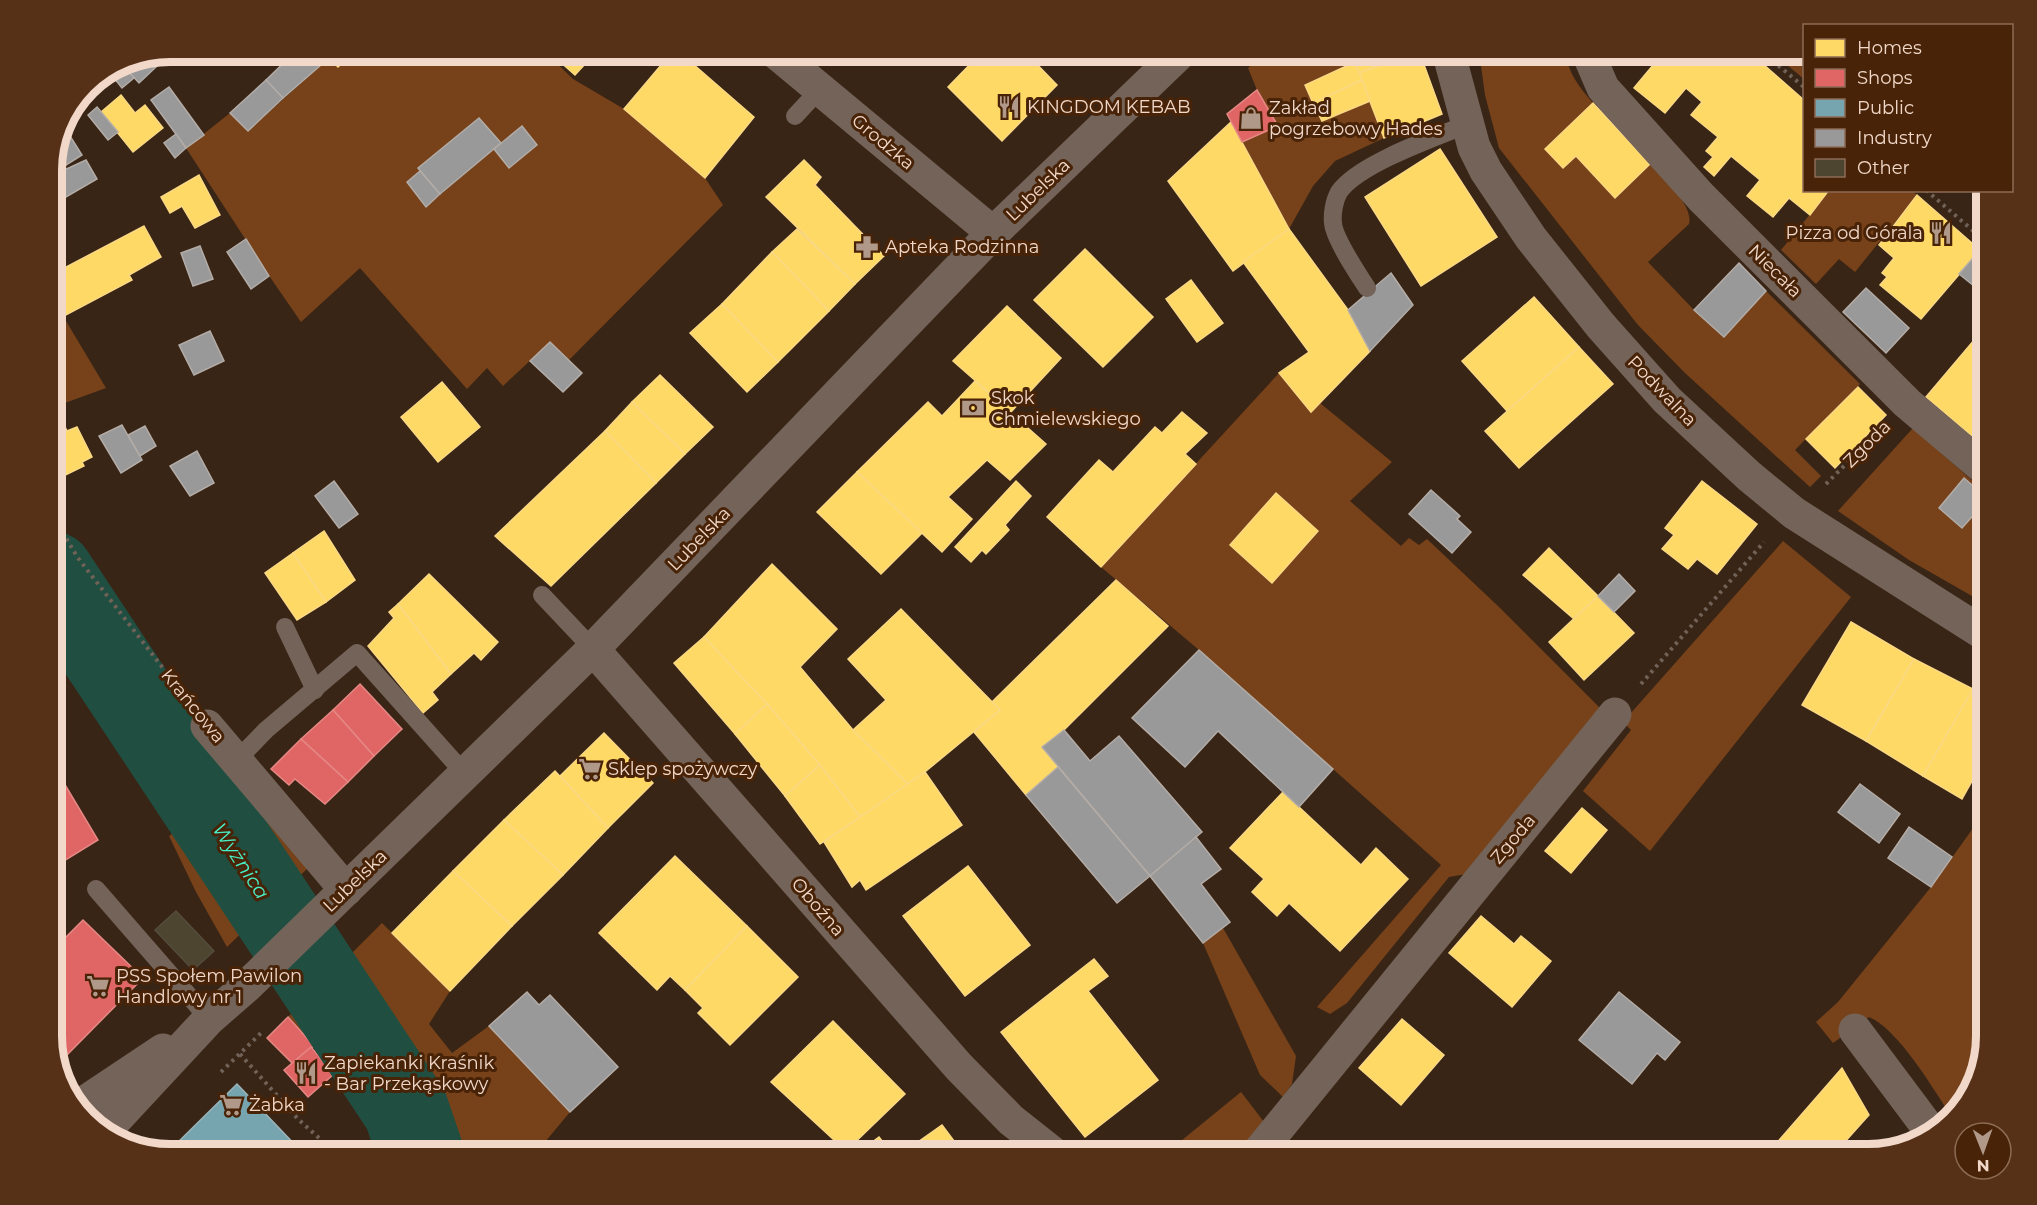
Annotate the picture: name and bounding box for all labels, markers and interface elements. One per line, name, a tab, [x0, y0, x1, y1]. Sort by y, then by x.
legend	[1803, 24, 2013, 192]
text: Homes	[1857, 37, 1922, 59]
text: Shops	[1857, 67, 1913, 89]
restaurant icon: KINGDOM KEBAB	[996, 94, 1022, 120]
place label: KINGDOM KEBAB	[1027, 96, 1190, 118]
place label: Zakład pogrzebowy Hades	[1269, 97, 1443, 140]
text: Public	[1857, 97, 1914, 119]
shop icon: Zakład pogrzebowy Hades	[1238, 105, 1264, 131]
street label: Grodzka	[847, 110, 919, 174]
text: Industry	[1857, 127, 1932, 149]
street label: Lubelska	[1001, 154, 1075, 226]
text: Other	[1857, 157, 1910, 179]
restaurant icon: Pizza od Górala	[1928, 220, 1954, 246]
place label: Pizza od Górala	[1786, 222, 1923, 244]
pharmacy icon: Apteka Rodzinna	[854, 234, 880, 260]
place label: Apteka Rodzinna	[885, 236, 1039, 258]
street label: Niecała	[1744, 240, 1806, 302]
street label: Podwalna	[1623, 351, 1701, 431]
place label: Skok Chmielewskiego	[991, 387, 1141, 430]
bank icon: Skok Chmielewskiego	[960, 395, 986, 421]
street label: Zgoda	[1839, 416, 1895, 472]
street label: Lubelska	[663, 502, 735, 576]
street label: Krańcowa	[156, 665, 230, 747]
supermarket icon: Sklep spożywczy	[577, 756, 603, 782]
place label: Sklep spożywczy	[608, 758, 758, 780]
street label: Zgoda	[1486, 810, 1540, 868]
water label: Wyżnica	[207, 818, 275, 904]
street label: Lubelska	[318, 845, 392, 917]
street label: Oboźna	[787, 873, 849, 941]
place label: PSS Społem Pawilon Handlowy nr 1	[116, 965, 302, 1008]
supermarket icon: PSS Społem Pawilon Handlowy nr 1	[85, 973, 111, 999]
place label: Zapiekanki Kraśnik - Bar Przekąskowy	[324, 1052, 494, 1095]
restaurant icon: Zapiekanki Kraśnik - Bar Przekąskowy	[293, 1060, 319, 1086]
supermarket icon: Żabka	[218, 1092, 244, 1118]
place label: Żabka	[249, 1094, 305, 1116]
north arrow	[1953, 1121, 2013, 1181]
text: N	[1977, 1156, 1990, 1175]

